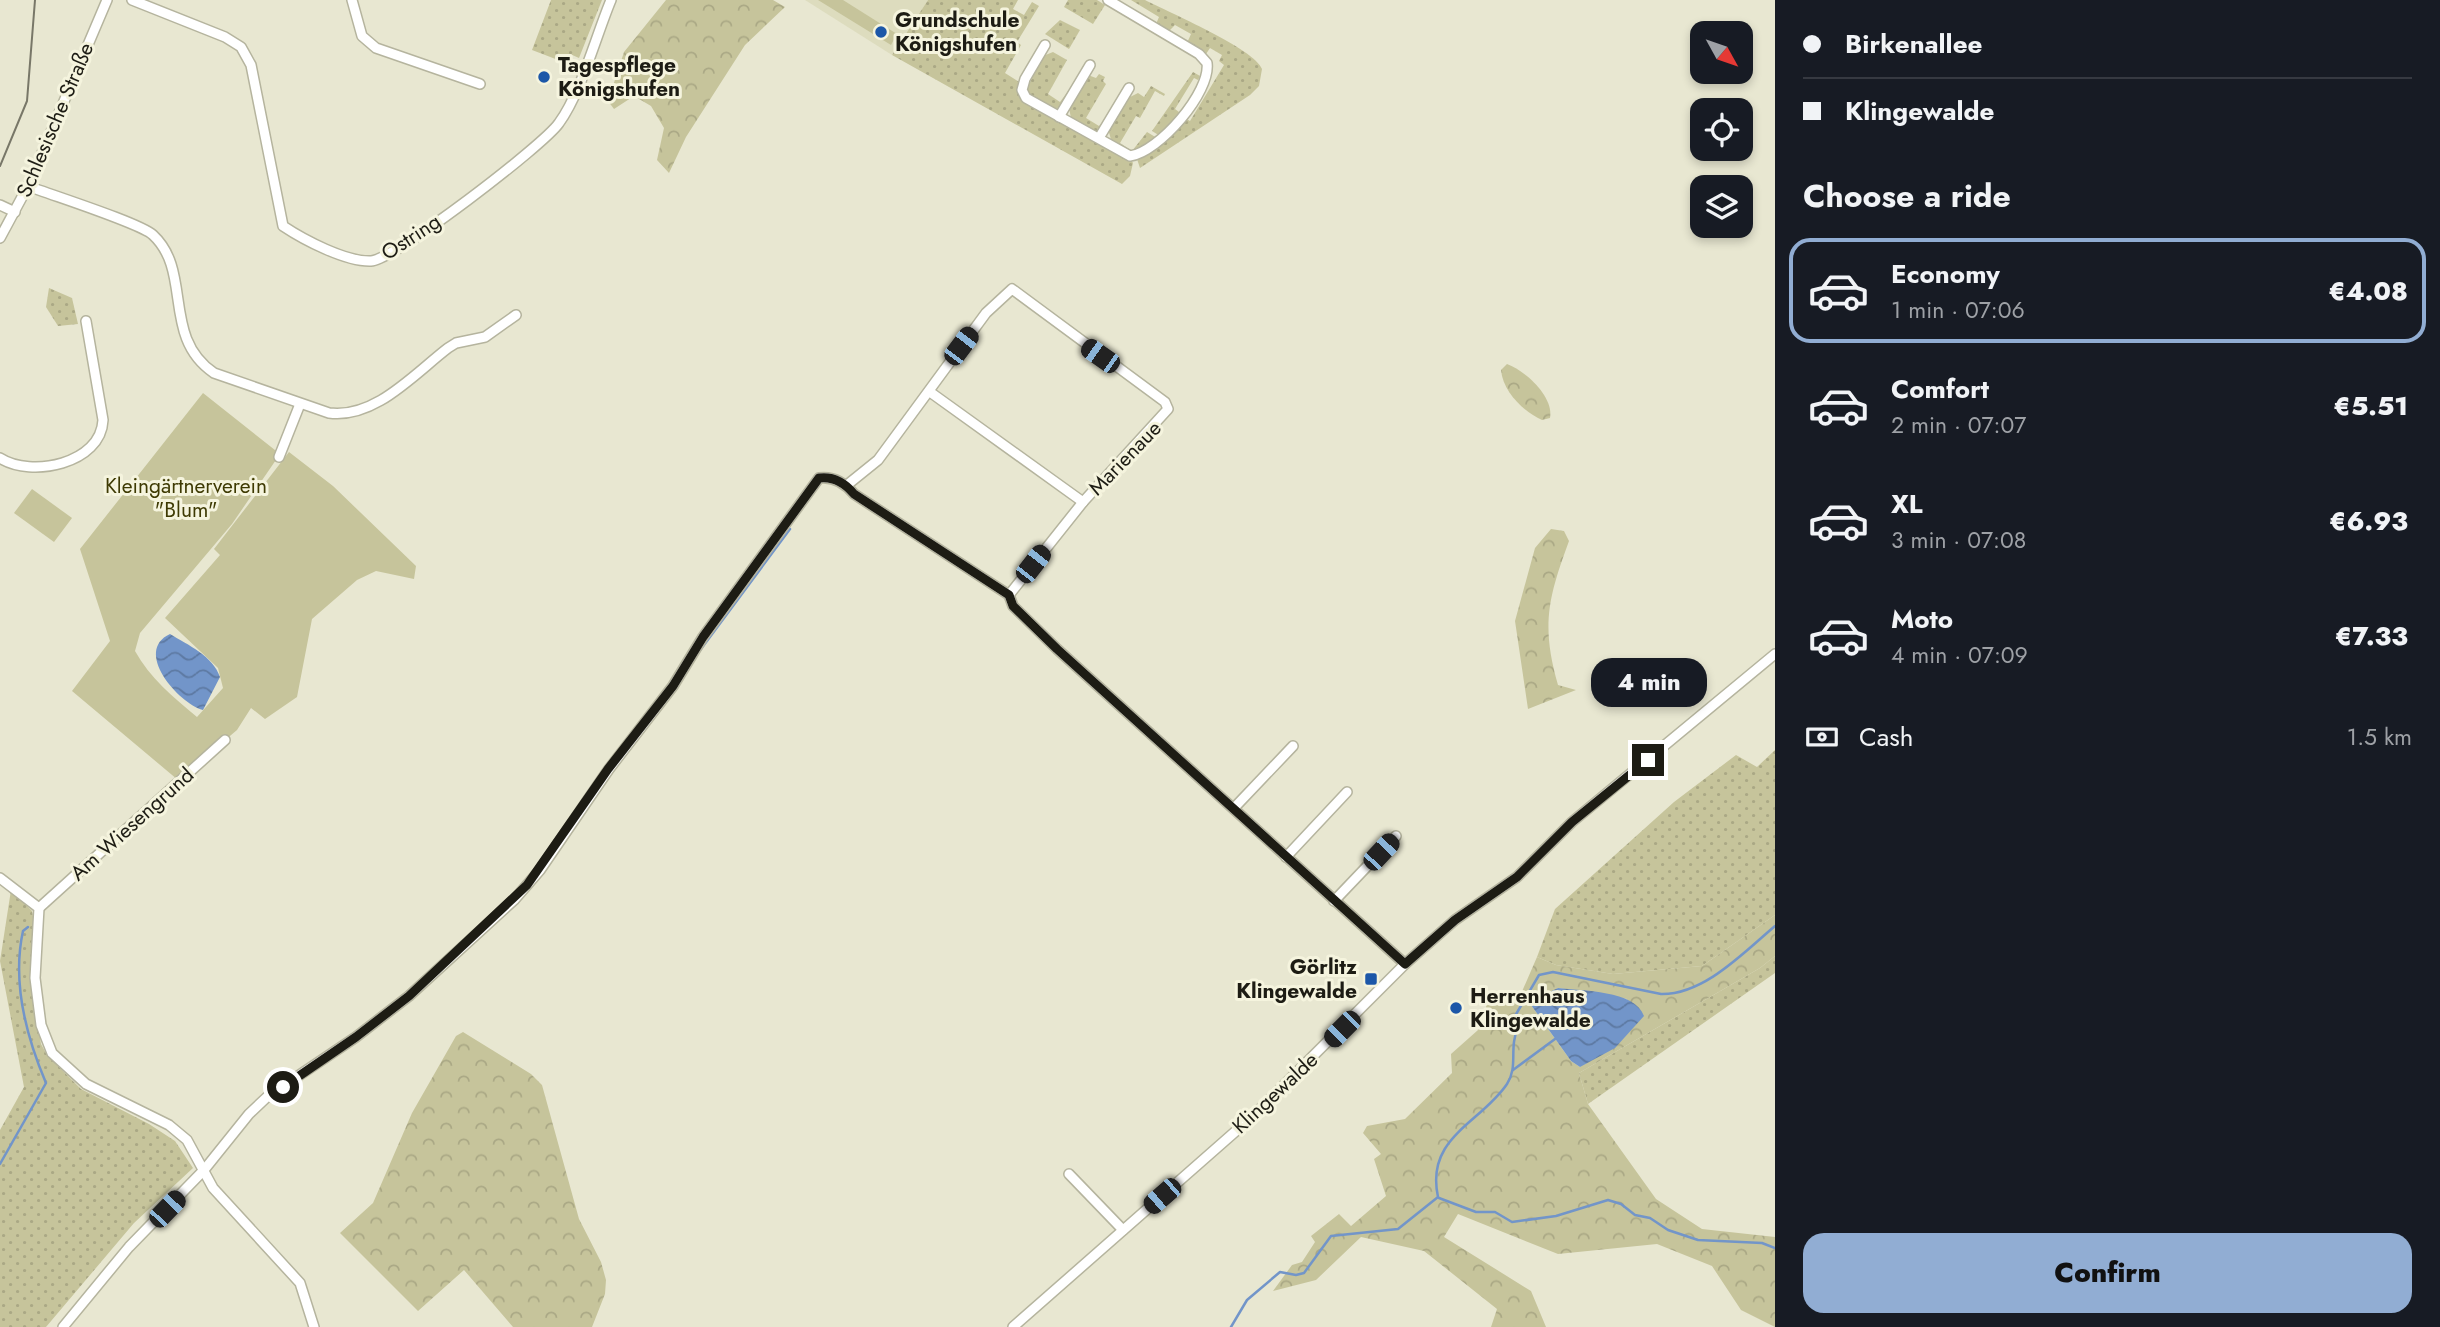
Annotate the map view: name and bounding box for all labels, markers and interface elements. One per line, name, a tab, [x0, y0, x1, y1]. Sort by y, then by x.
place label: Grundschule Königshufen	[895, 5, 1020, 59]
north arrow	[1690, 21, 1754, 84]
map controls	[1690, 21, 1753, 238]
marker: Grundschule Königshufen	[873, 24, 889, 40]
text: Birkenallee	[1845, 25, 1982, 63]
street label: Schlesische Straße	[9, 38, 101, 202]
place label: Tagespflege Königshufen	[558, 50, 680, 104]
marker: Tagespflege Königshufen	[536, 69, 552, 85]
text: Klingewalde	[1845, 92, 1994, 130]
button: locate	[1690, 98, 1753, 161]
text: Choose a ride	[1803, 173, 2011, 219]
button: layers	[1690, 175, 1753, 238]
street label: Ostring	[375, 207, 447, 267]
text: Economy	[1891, 255, 2000, 293]
icon: car	[1807, 259, 1870, 322]
text: €4.08	[2328, 272, 2408, 310]
text: 1 min · 07:06	[1891, 293, 2025, 327]
car	[940, 323, 983, 369]
car	[1077, 335, 1124, 377]
text: Comfort	[1891, 370, 1989, 408]
icon: car	[1807, 374, 1870, 437]
text: €5.51	[2333, 387, 2408, 425]
text: 2 min · 07:07	[1891, 408, 2026, 442]
street label: Marienaue	[1082, 414, 1168, 502]
park label: Kleingärtnerverein "Blum"	[105, 471, 267, 525]
text: XL	[1891, 485, 1923, 523]
icon: car	[1807, 489, 1870, 552]
text: €6.93	[2329, 502, 2408, 540]
text: 3 min · 07:08	[1891, 523, 2026, 557]
car	[1012, 541, 1055, 587]
text: Moto	[1891, 600, 1953, 638]
icon: car	[1807, 604, 1870, 667]
text: €7.33	[2335, 617, 2408, 655]
text: 4 min · 07:09	[1891, 638, 2028, 672]
callout: 4 min	[1590, 658, 1706, 708]
text: 4 min	[1618, 665, 1680, 699]
icon: cash	[1803, 718, 1841, 756]
text: Cash	[1859, 718, 1913, 756]
text: 1.5 km	[2347, 720, 2412, 754]
route end	[1632, 744, 1664, 776]
street label: Am Wiesengrund	[64, 760, 200, 888]
car	[1359, 829, 1404, 875]
place label: Görlitz Klingewalde	[1236, 952, 1357, 1006]
marker: Görlitz Klingewalde	[1363, 971, 1379, 987]
place label: Herrenhaus Klingewalde	[1470, 981, 1591, 1035]
marker: Herrenhaus Klingewalde	[1448, 1000, 1464, 1016]
car	[1320, 1007, 1365, 1051]
street label: Klingewalde	[1225, 1045, 1325, 1141]
route start	[267, 1071, 299, 1103]
car	[1140, 1174, 1185, 1218]
car	[145, 1187, 190, 1231]
button: Confirm	[1803, 1233, 2412, 1313]

